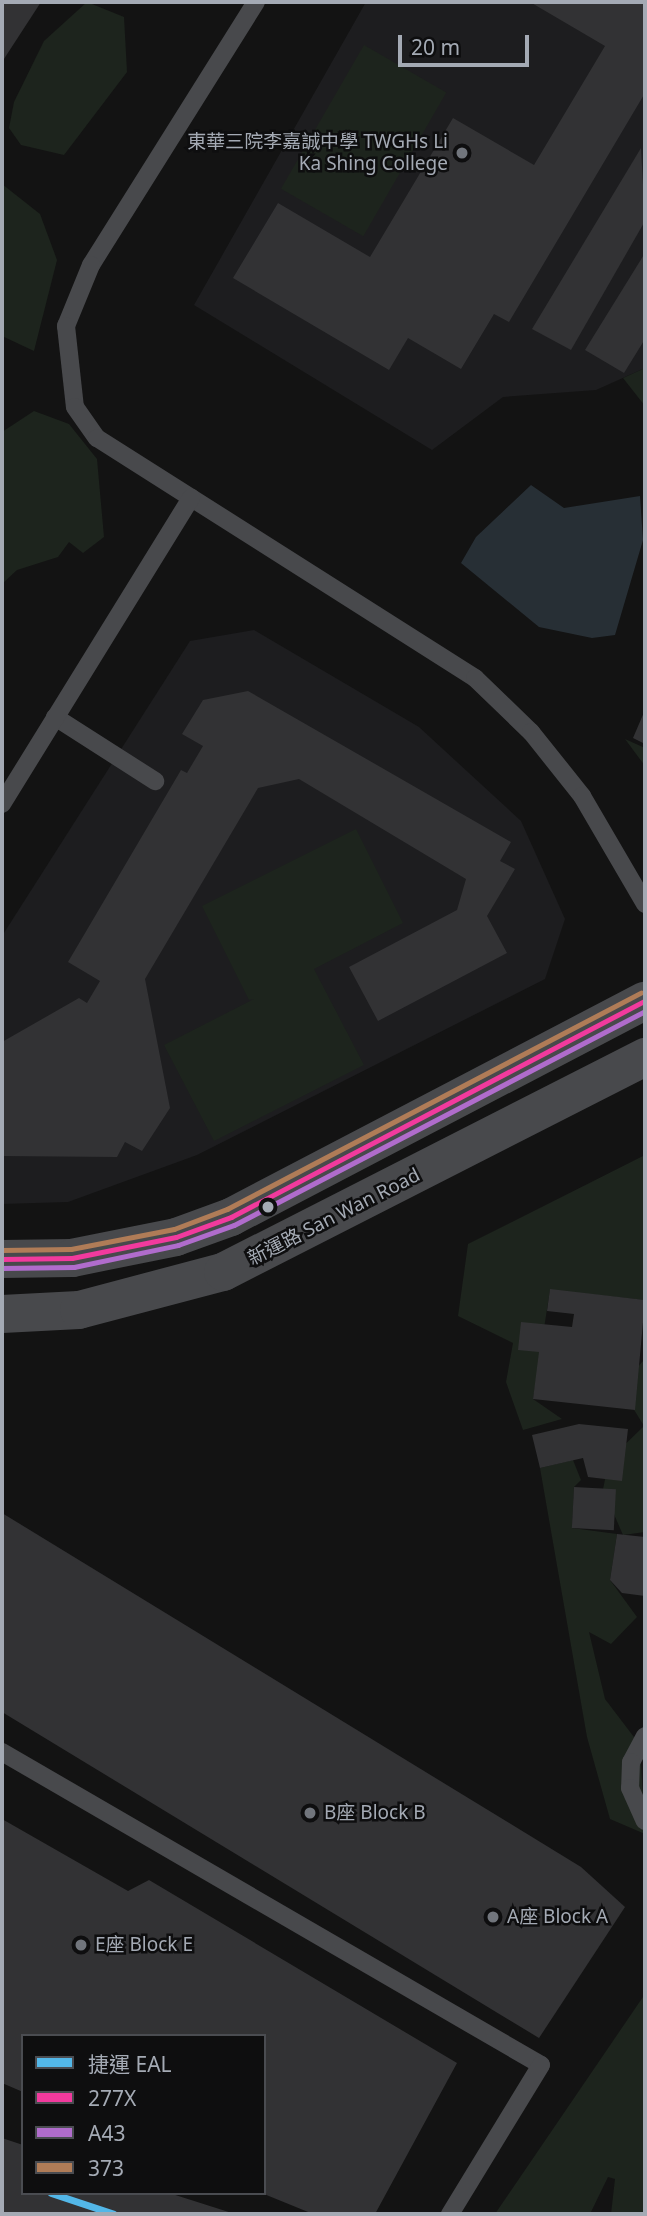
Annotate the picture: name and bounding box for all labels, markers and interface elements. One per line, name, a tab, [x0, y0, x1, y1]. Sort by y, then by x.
scale bar	[402, 21, 533, 65]
text: 20 m	[411, 33, 460, 61]
place label: 東華三院李嘉誠中學 TWGHs Li Ka Shing College	[187, 131, 448, 175]
marker: 東華三院李嘉誠中學 TWGHs Li Ka Shing College	[454, 145, 470, 161]
street label: 新運路 San Wan Road	[244, 1164, 424, 1270]
unlabelled marker	[261, 1200, 275, 1214]
place label: B座 Block B	[324, 1802, 426, 1824]
marker: B座 Block B	[302, 1805, 318, 1821]
place label: A座 Block A	[507, 1906, 608, 1928]
marker: A座 Block A	[485, 1909, 501, 1925]
place label: E座 Block E	[95, 1934, 193, 1956]
marker: E座 Block E	[73, 1937, 89, 1953]
legend	[21, 2034, 266, 2195]
text: 捷運 EAL	[88, 2050, 172, 2078]
text: 277X	[88, 2084, 136, 2112]
text: A43	[88, 2119, 125, 2147]
text: 373	[88, 2154, 124, 2182]

